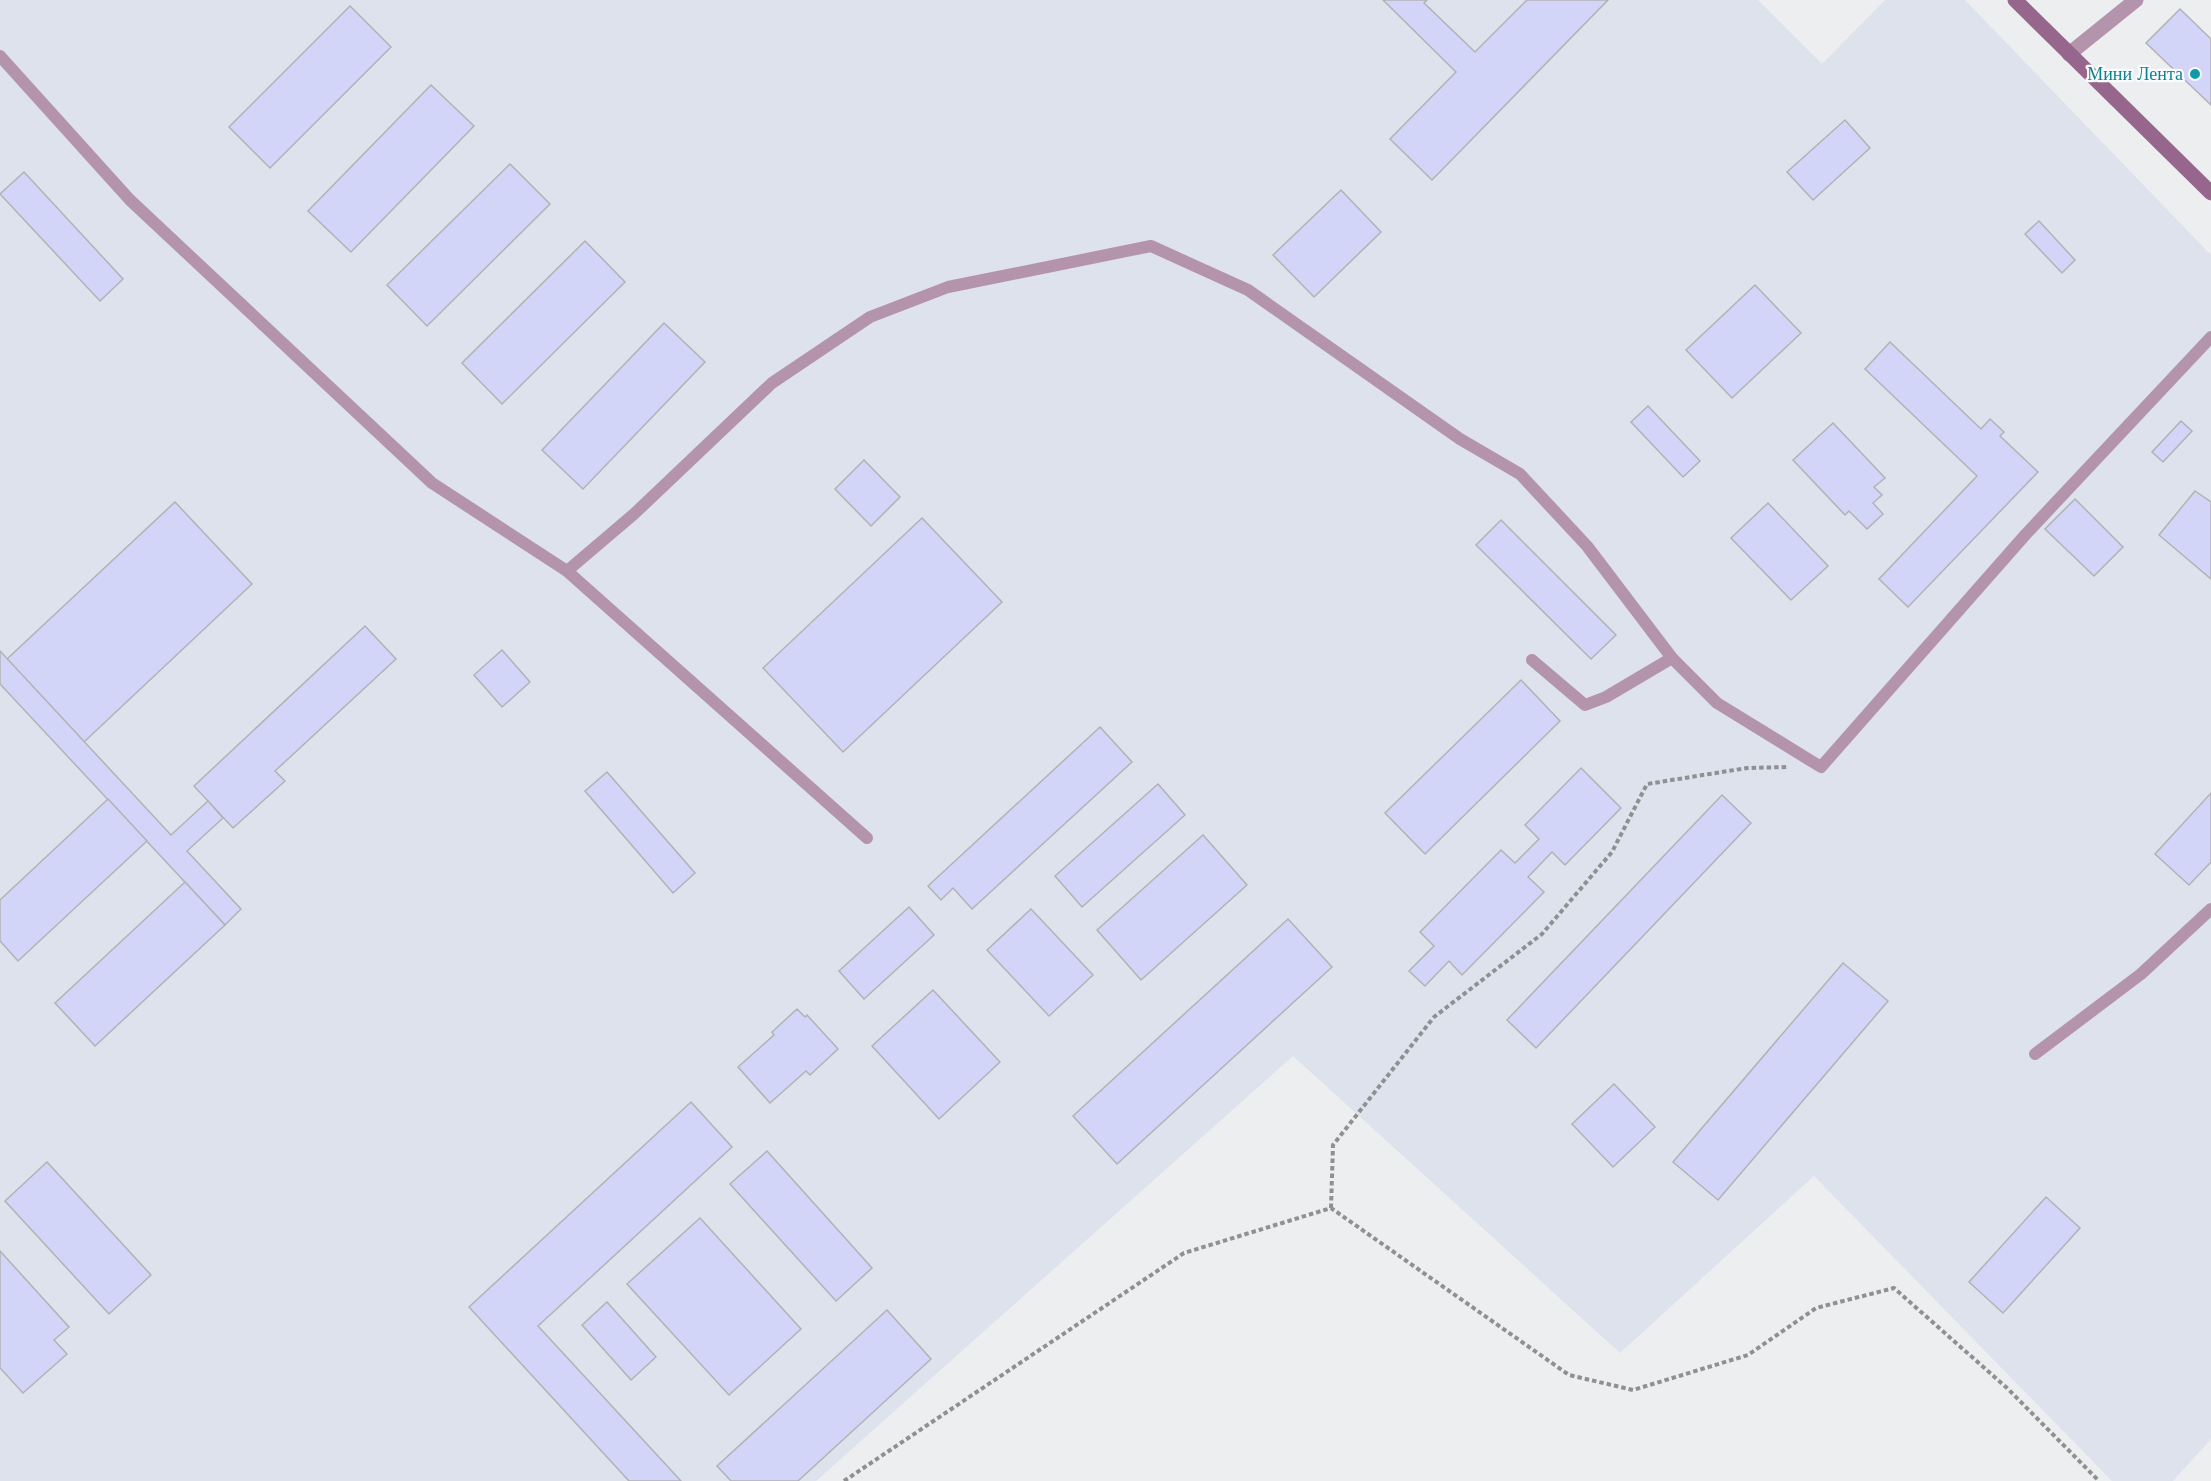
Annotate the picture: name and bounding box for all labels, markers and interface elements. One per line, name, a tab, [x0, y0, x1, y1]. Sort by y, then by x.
place label: Мини Лента	[2087, 63, 2183, 85]
marker: Мини Лента	[2188, 67, 2202, 81]

